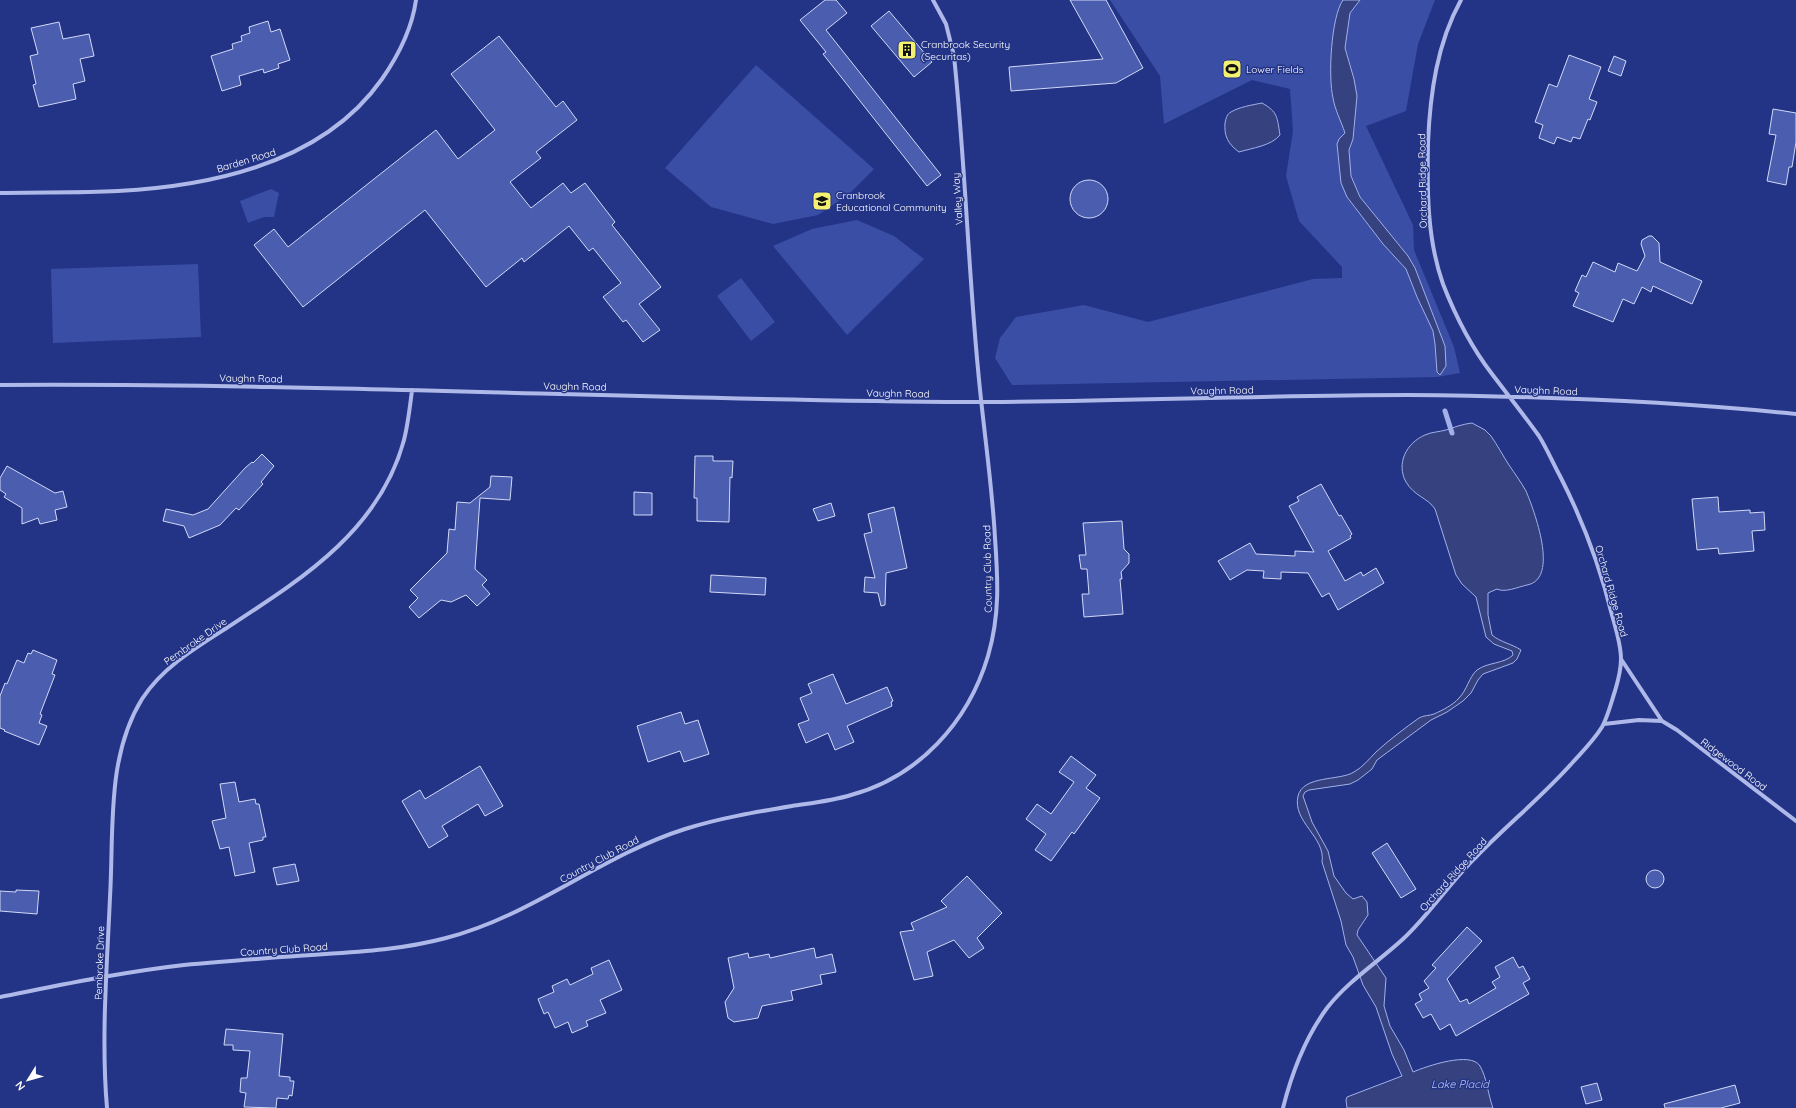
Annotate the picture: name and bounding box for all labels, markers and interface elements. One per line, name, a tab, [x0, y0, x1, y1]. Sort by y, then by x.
place label: Cranbrook Security (Securitas)	[921, 38, 1010, 63]
building icon: Cranbrook Security (Securitas)	[896, 39, 918, 61]
sports icon: Lower Fields	[1221, 58, 1243, 80]
place label: Lower Fields	[1246, 63, 1304, 76]
street label: Orchard Ridge Road	[1415, 134, 1430, 228]
street label: Barden Road	[215, 145, 277, 176]
street label: Valley Way	[949, 172, 966, 226]
place label: Cranbrook Educational Community	[836, 189, 947, 214]
school or university icon: Cranbrook Educational Community	[811, 190, 833, 212]
street label: Vaughn Road	[219, 371, 283, 386]
street label: Vaughn Road	[543, 379, 607, 394]
street label: Vaughn Road	[1190, 383, 1254, 398]
street label: Vaughn Road	[1514, 383, 1578, 398]
street label: Vaughn Road	[866, 386, 930, 401]
street label: Country Club Road	[980, 525, 995, 613]
street label: Orchard Ridge Road	[1592, 544, 1631, 638]
street label: Pembroke Drive	[161, 615, 230, 668]
street label: Ridgewood Road	[1698, 735, 1769, 794]
street label: Country Club Road	[557, 833, 641, 886]
street label: Orchard Ridge Road	[1417, 835, 1490, 914]
street label: Pembroke Drive	[92, 925, 107, 1000]
street label: Country Club Road	[240, 940, 328, 959]
north arrow	[8, 1060, 48, 1100]
water label: Lake Placid	[1431, 1077, 1490, 1091]
text: N	[12, 1079, 28, 1093]

